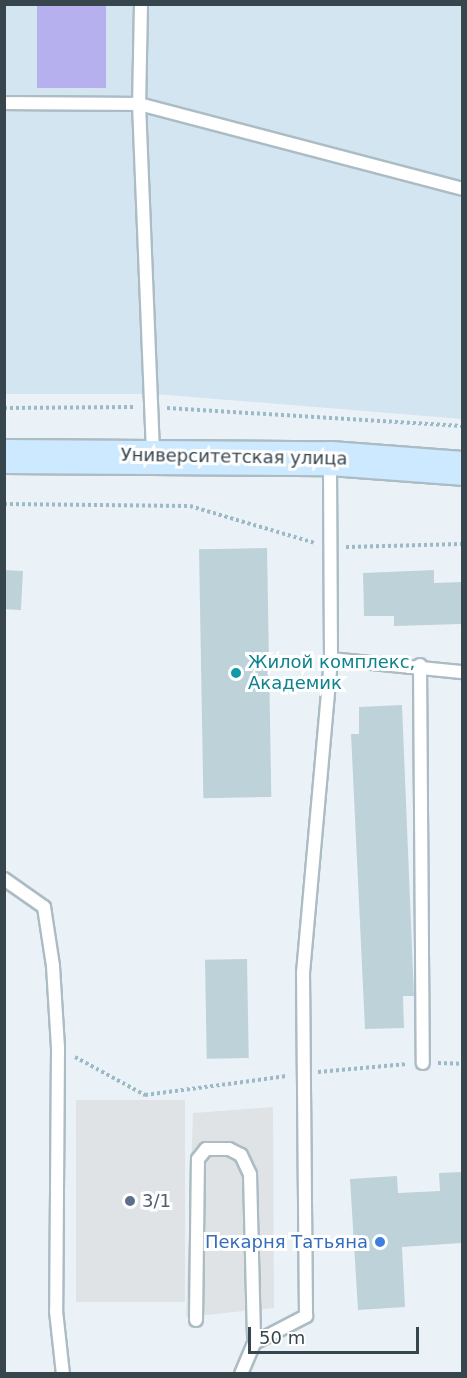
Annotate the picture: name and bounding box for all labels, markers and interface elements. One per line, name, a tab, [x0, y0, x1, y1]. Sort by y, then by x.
street label: Университетская улица	[120, 444, 348, 470]
place label: Жилой комплекс, Академик	[248, 652, 415, 694]
marker: Жилой комплекс, Академик	[229, 666, 243, 680]
place label: 3/1	[142, 1190, 171, 1212]
marker: 3/1	[123, 1194, 137, 1208]
place label: Пекарня Татьяна	[205, 1231, 368, 1253]
marker: Пекарня Татьяна	[373, 1235, 387, 1249]
scale bar	[251, 1315, 422, 1353]
text: 50 m	[259, 1327, 305, 1348]

